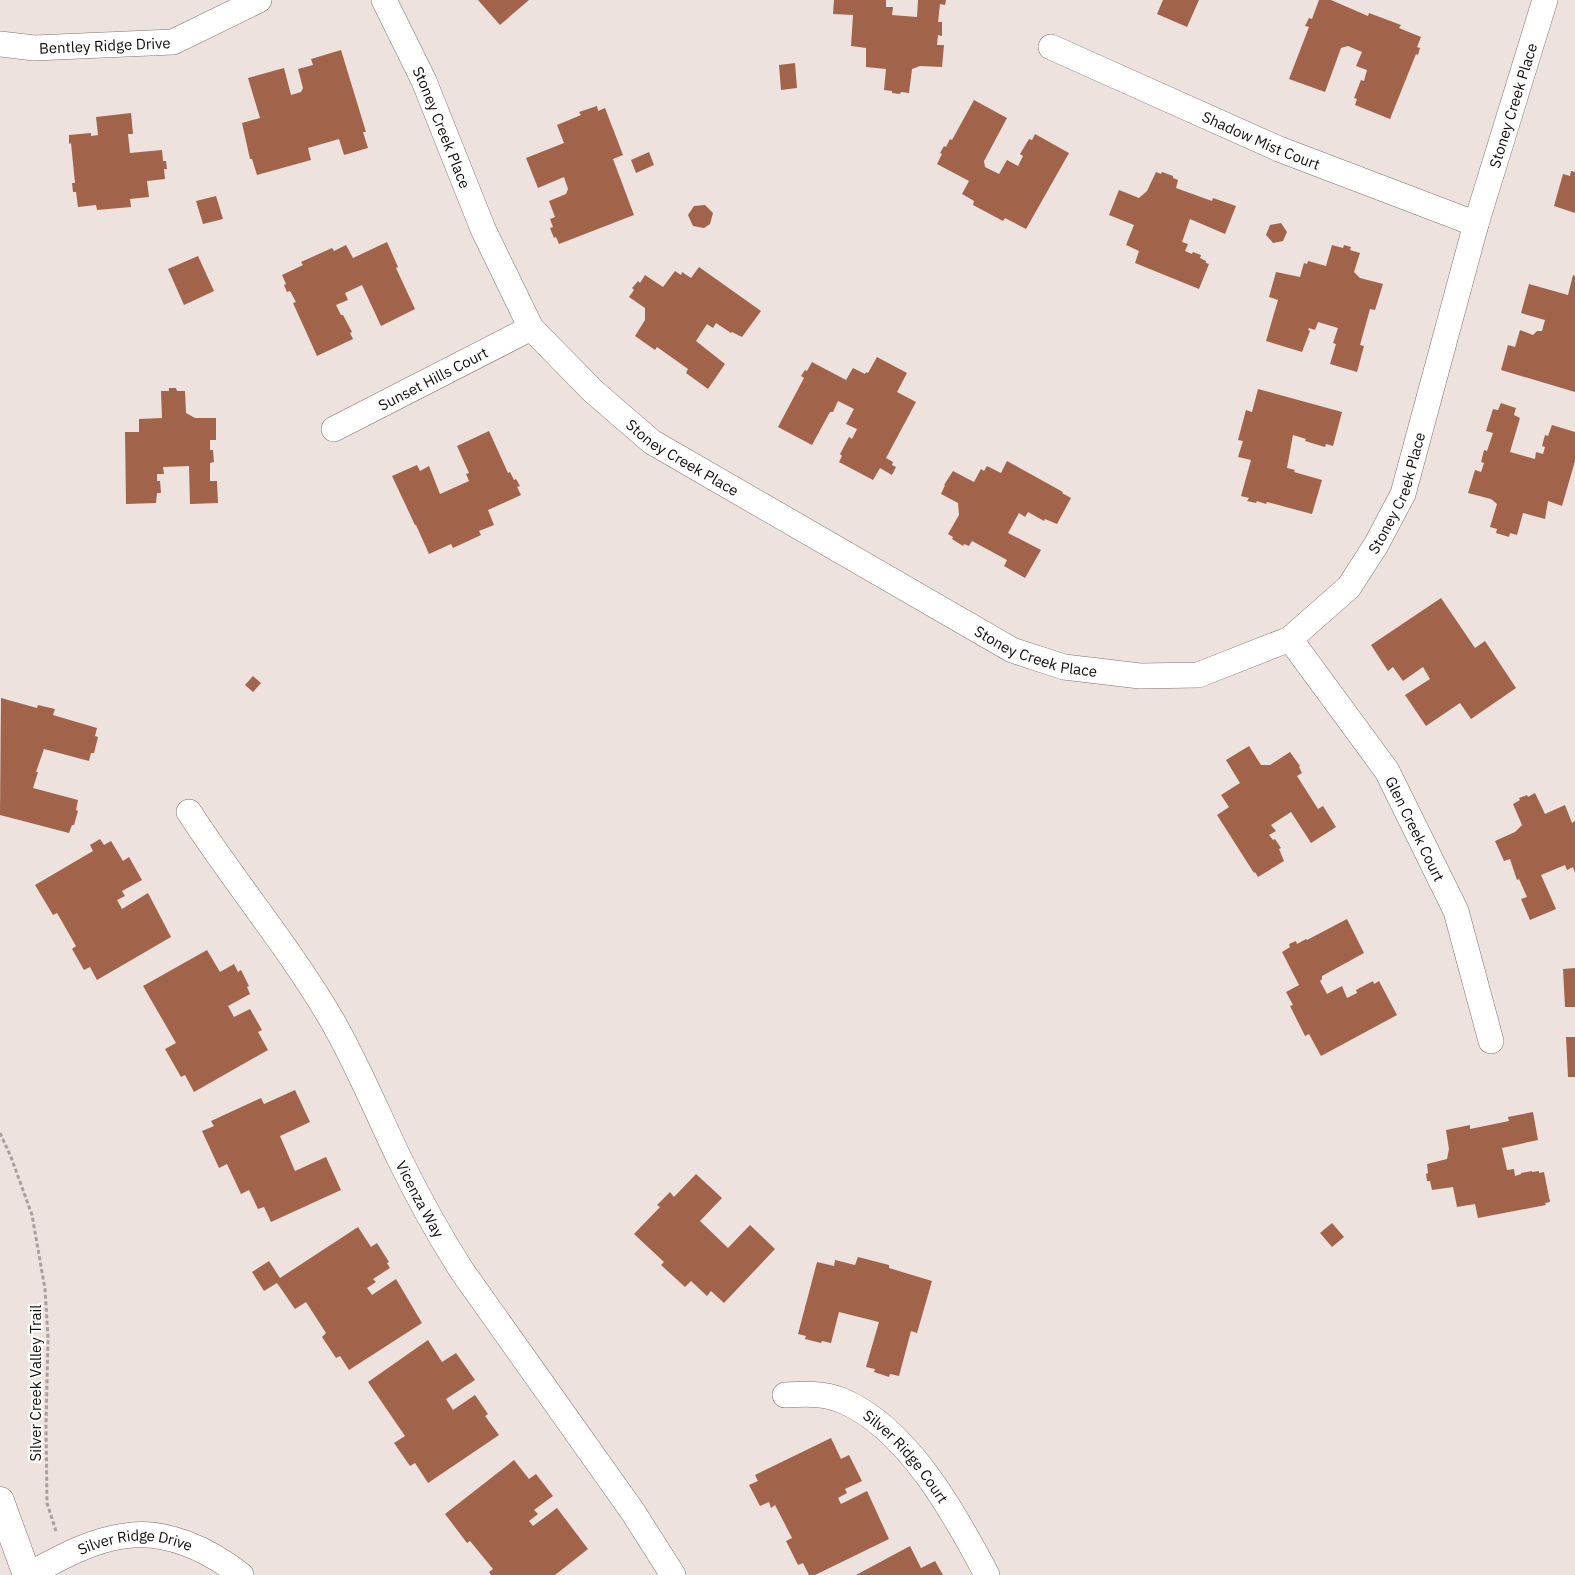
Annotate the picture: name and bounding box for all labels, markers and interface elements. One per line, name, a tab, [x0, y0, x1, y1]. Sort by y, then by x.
street label: Bentley Ridge Drive	[38, 33, 171, 57]
street label: Stoney Creek Place	[1484, 41, 1541, 170]
street label: Stoney Creek Place	[409, 63, 475, 191]
street label: Shadow Mist Court	[1199, 106, 1323, 173]
street label: Sunset Hills Court	[375, 342, 491, 414]
street label: Stoney Creek Place	[622, 415, 742, 500]
street label: Stoney Creek Place	[1364, 430, 1429, 557]
street label: Stoney Creek Place	[971, 621, 1098, 680]
street label: Glen Creek Court	[1382, 773, 1449, 884]
street label: Vicenza Way	[392, 1157, 449, 1241]
street label: Silver Creek Valley Trail	[26, 1305, 45, 1461]
street label: Silver Ridge Court	[860, 1405, 953, 1506]
street label: Silver Ridge Drive	[75, 1525, 196, 1558]

